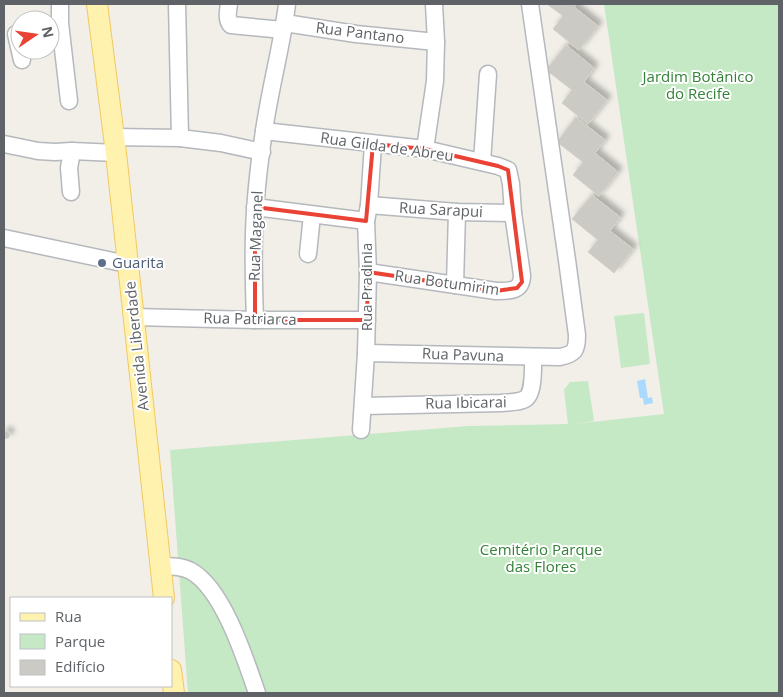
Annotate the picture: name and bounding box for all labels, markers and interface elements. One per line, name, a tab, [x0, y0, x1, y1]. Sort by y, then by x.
north arrow	[10, 10, 60, 60]
street label: Rua Pantano	[315, 17, 406, 47]
text: N	[38, 24, 59, 40]
park label: Jardim Botânico do Recife	[641, 66, 753, 103]
street label: Rua Gilda de Abreu	[319, 127, 455, 165]
street label: Rua Maganel	[243, 190, 267, 281]
street label: Rua Sarapui	[399, 197, 483, 221]
street label: Rua Pradinia	[356, 243, 376, 331]
place label: Guarita	[112, 252, 164, 272]
marker: Guarita	[96, 257, 108, 269]
street label: Rua Botumirim	[394, 265, 501, 299]
street label: Avenida Liberdade	[119, 280, 153, 412]
street label: Rua Patriarca	[203, 307, 297, 329]
street label: Rua Pavuna	[422, 343, 504, 365]
street label: Rua Ibicarai	[425, 391, 507, 413]
park label: Cemitério Parque das Flores	[480, 539, 602, 576]
legend	[10, 597, 172, 687]
text: Rua	[55, 606, 82, 626]
text: Parque	[55, 631, 105, 651]
text: Edifício	[55, 656, 105, 676]

